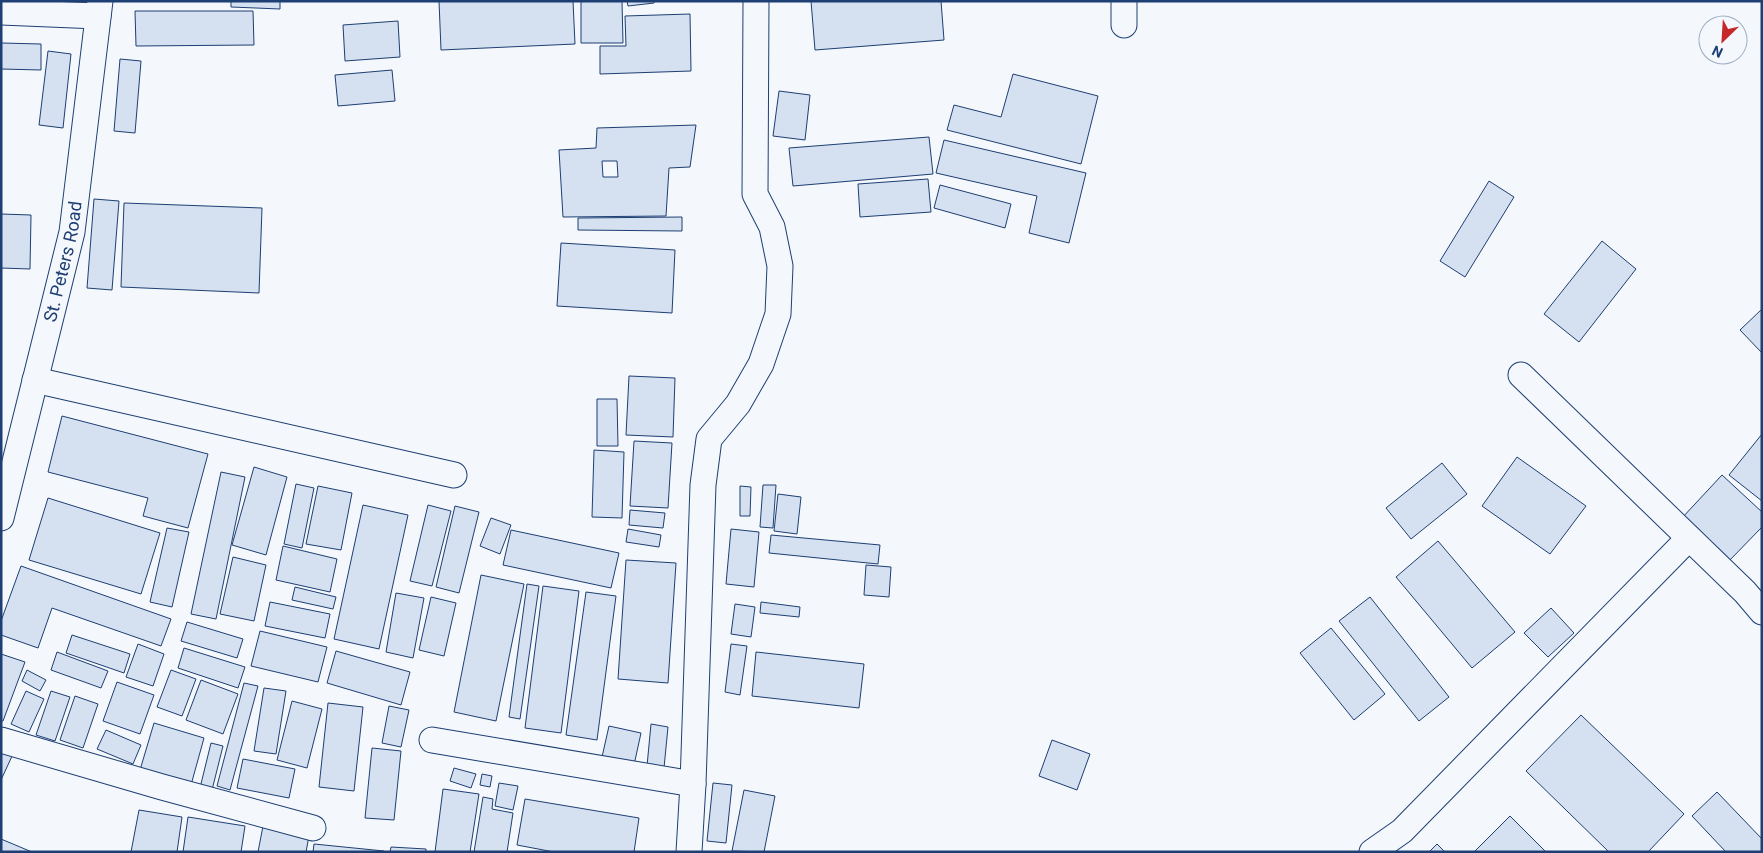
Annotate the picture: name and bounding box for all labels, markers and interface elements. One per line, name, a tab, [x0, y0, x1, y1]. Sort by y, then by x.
north arrow	[1698, 15, 1748, 65]
text: N	[1710, 42, 1725, 61]
street label: St. Peters Road	[39, 200, 86, 324]

